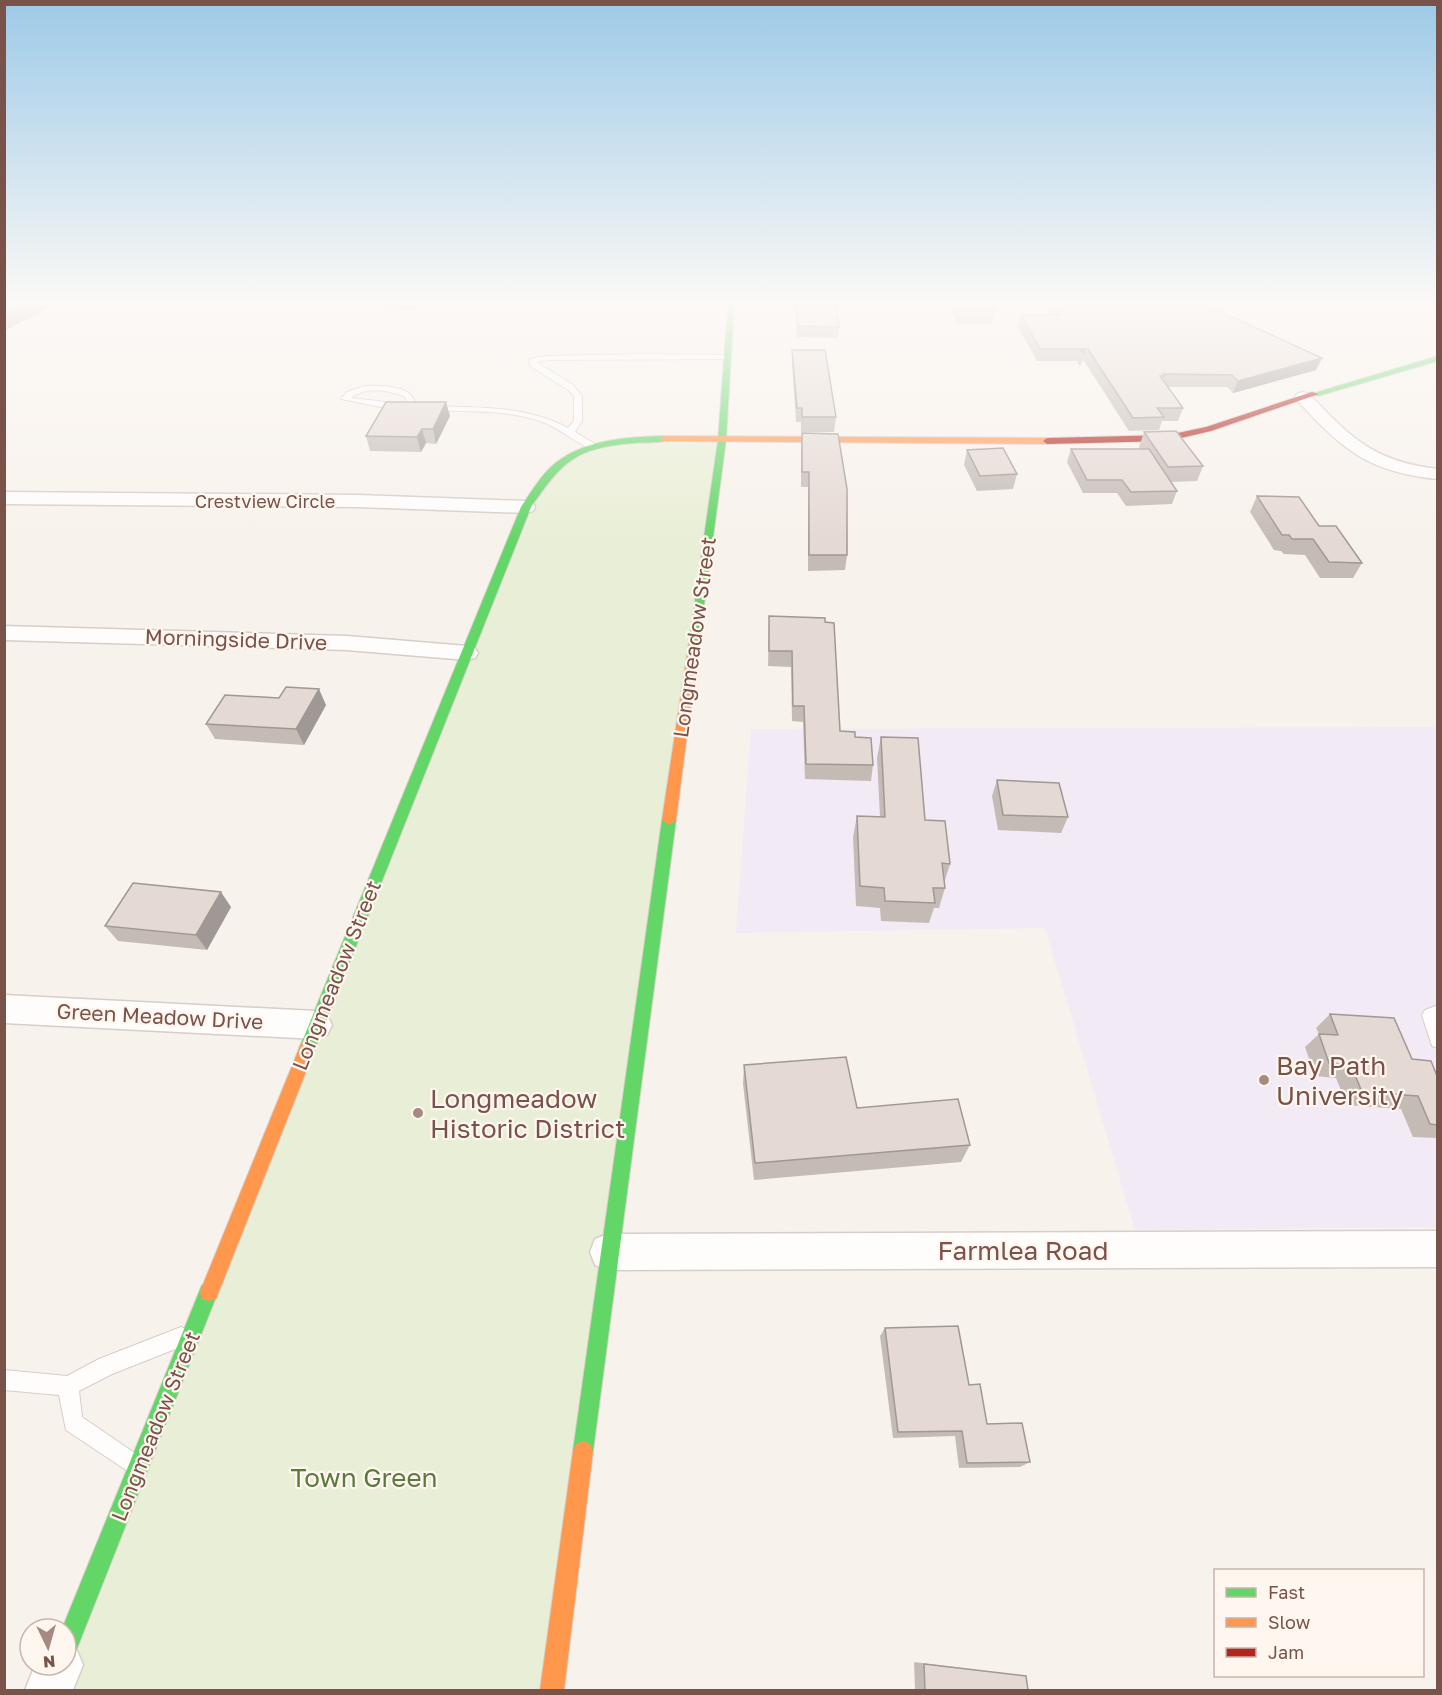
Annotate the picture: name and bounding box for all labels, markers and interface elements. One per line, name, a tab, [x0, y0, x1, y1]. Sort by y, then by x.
street label: Crestview Circle	[195, 490, 335, 512]
street label: Longmeadow Street	[667, 535, 721, 739]
street label: Morningside Drive	[144, 623, 328, 655]
street label: Longmeadow Street	[286, 876, 386, 1074]
street label: Green Meadow Drive	[56, 998, 264, 1034]
place label: Bay Path University	[1276, 1050, 1404, 1111]
marker: Bay Path University	[1257, 1073, 1271, 1087]
place label: Longmeadow Historic District	[430, 1083, 625, 1144]
marker: Longmeadow Historic District	[411, 1106, 425, 1120]
street label: Farmlea Road	[938, 1235, 1108, 1266]
street label: Longmeadow Street	[105, 1327, 205, 1525]
park label: Town Green	[290, 1462, 438, 1493]
legend	[1214, 1569, 1424, 1677]
text: Fast	[1268, 1581, 1305, 1603]
text: Slow	[1268, 1611, 1311, 1633]
north arrow	[18, 1617, 78, 1677]
text: Jam	[1268, 1641, 1304, 1663]
text: N	[42, 1651, 56, 1672]

